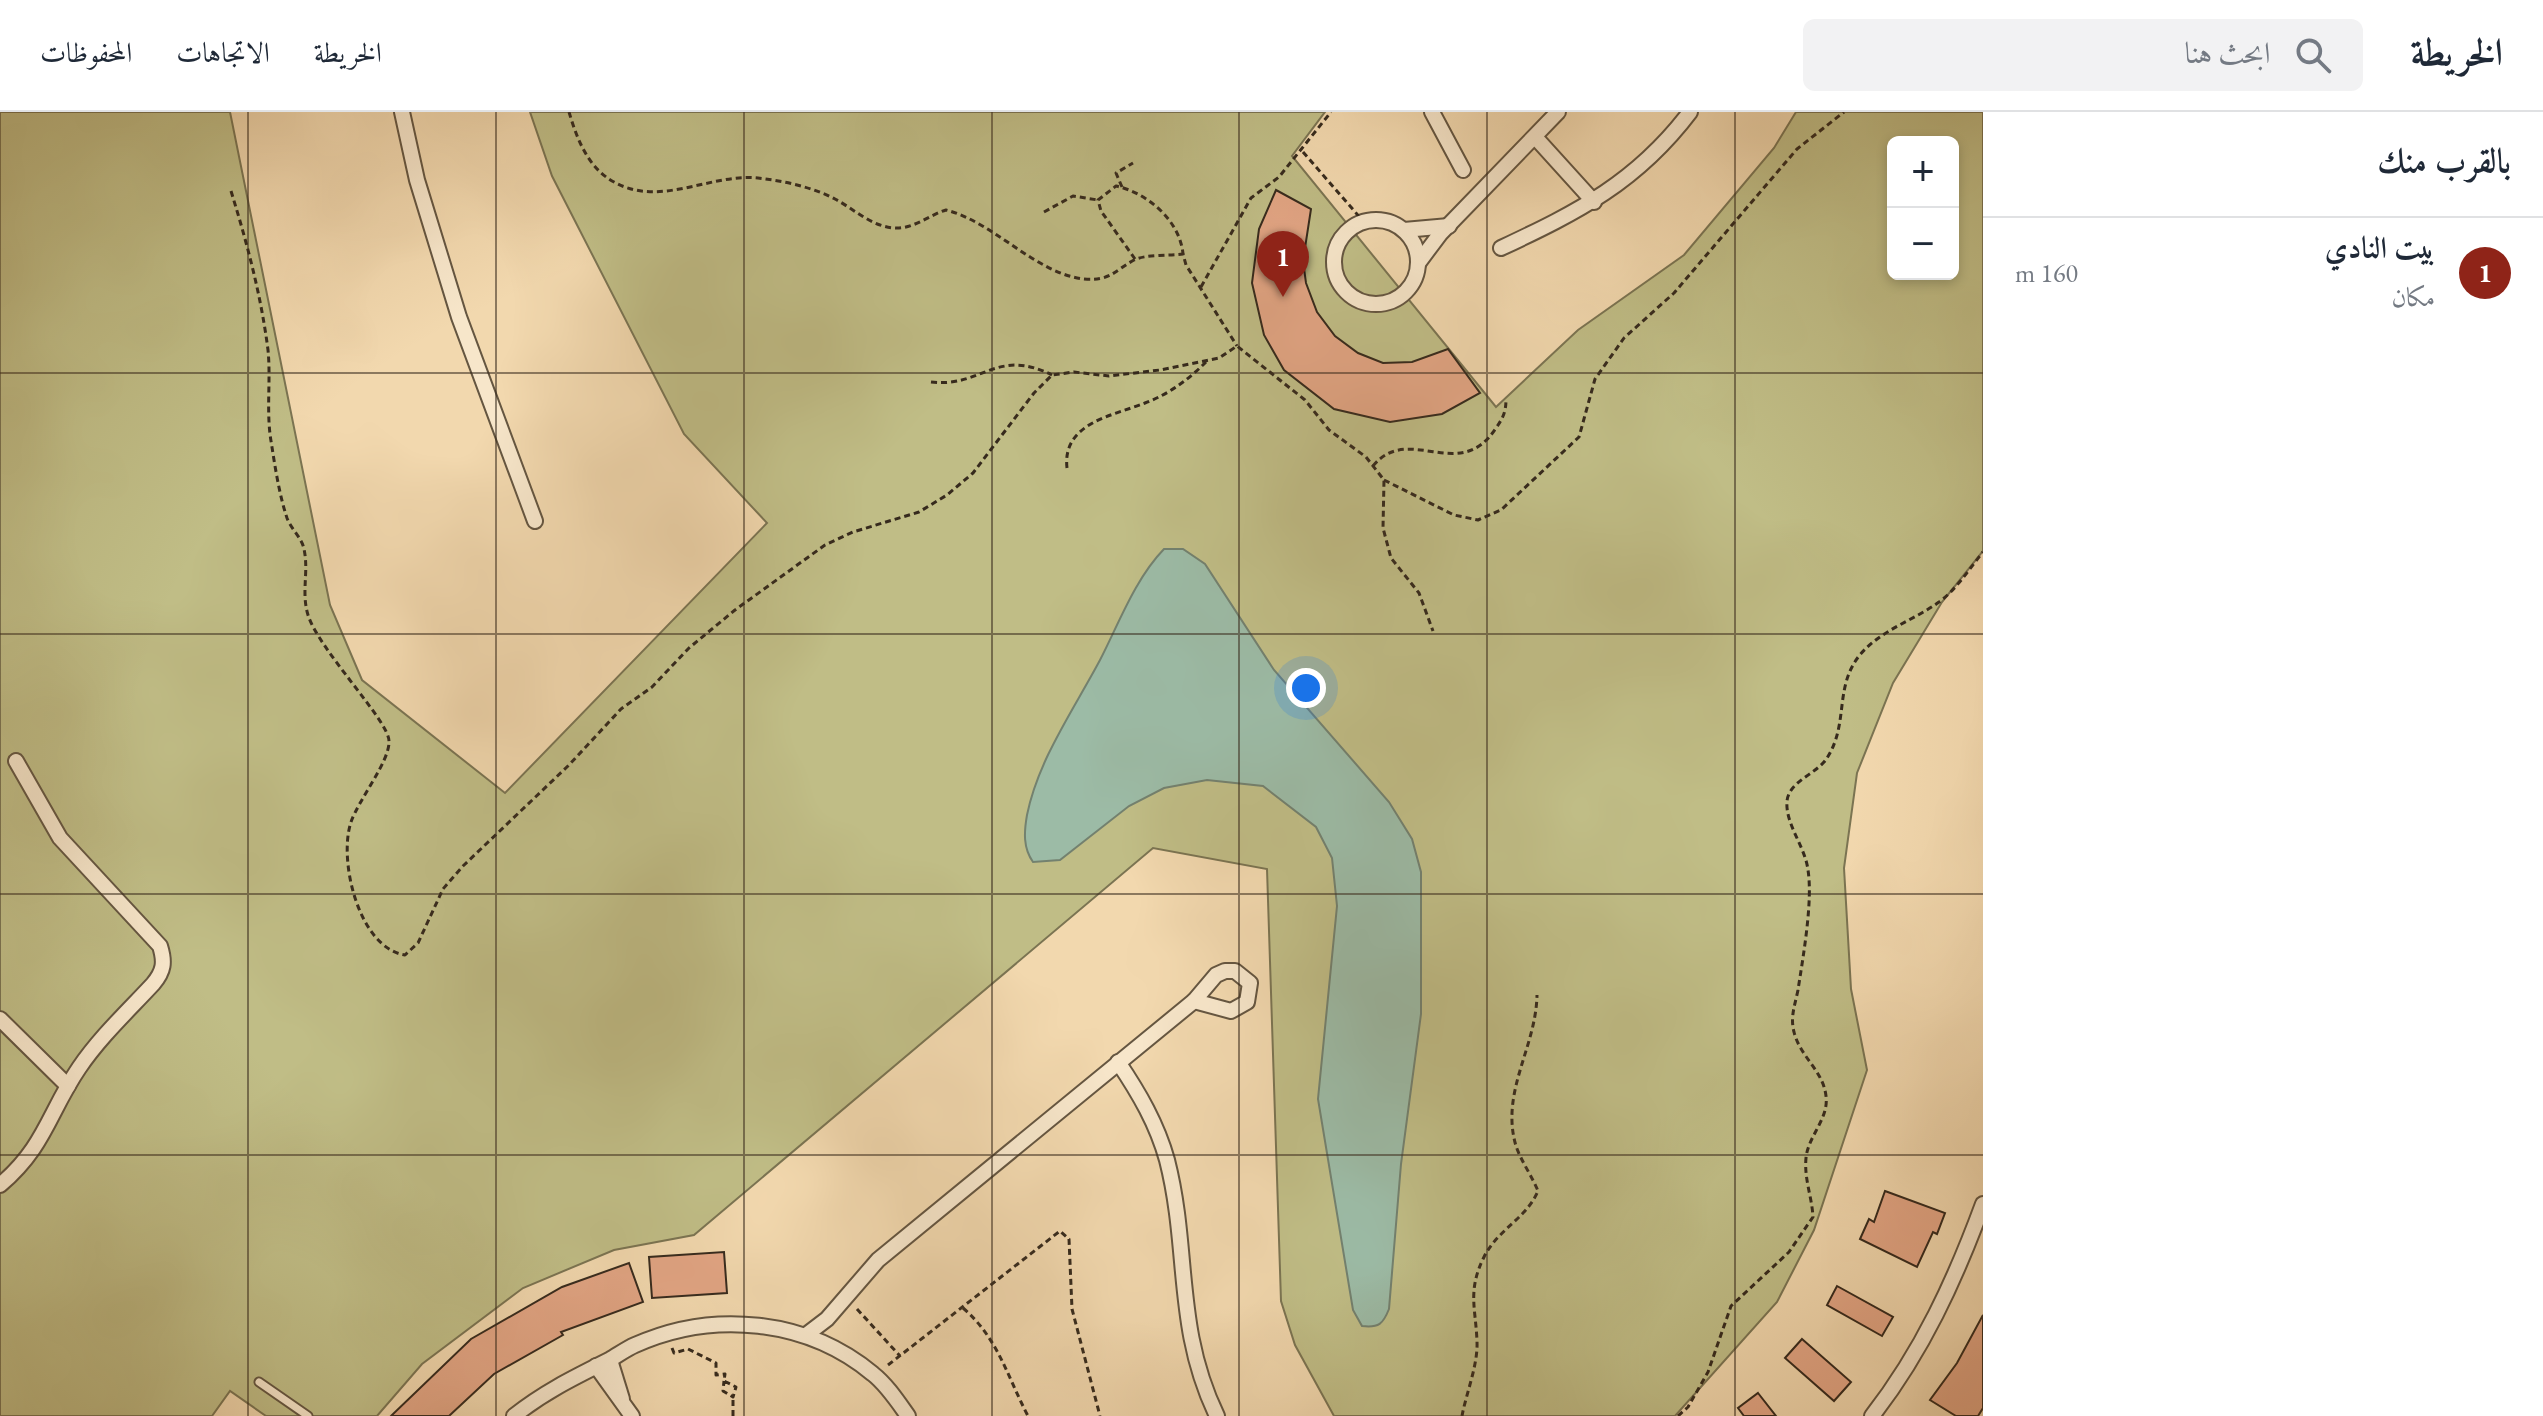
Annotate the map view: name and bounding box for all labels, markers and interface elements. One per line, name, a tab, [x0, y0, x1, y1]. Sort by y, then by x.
search box	[1803, 19, 2363, 91]
text: الخريطة	[2411, 27, 2503, 76]
text: ابحث هنا	[2185, 33, 2271, 72]
icon: search	[2291, 33, 2335, 77]
text: المحفوظات	[40, 34, 132, 70]
text: الاتجاهات	[176, 34, 270, 70]
text: الخريطة	[314, 34, 382, 70]
map controls	[1887, 136, 1959, 280]
button: +	[1887, 136, 1959, 208]
text: بالقرب منك	[2377, 138, 2511, 182]
button: −	[1887, 208, 1959, 280]
text: بيت النادي	[2325, 228, 2435, 267]
pin: 1	[1257, 231, 1309, 297]
text: 160 m	[2015, 256, 2078, 290]
text: 1	[2478, 256, 2492, 290]
text: مكان	[2391, 280, 2435, 314]
your location	[1286, 668, 1326, 708]

